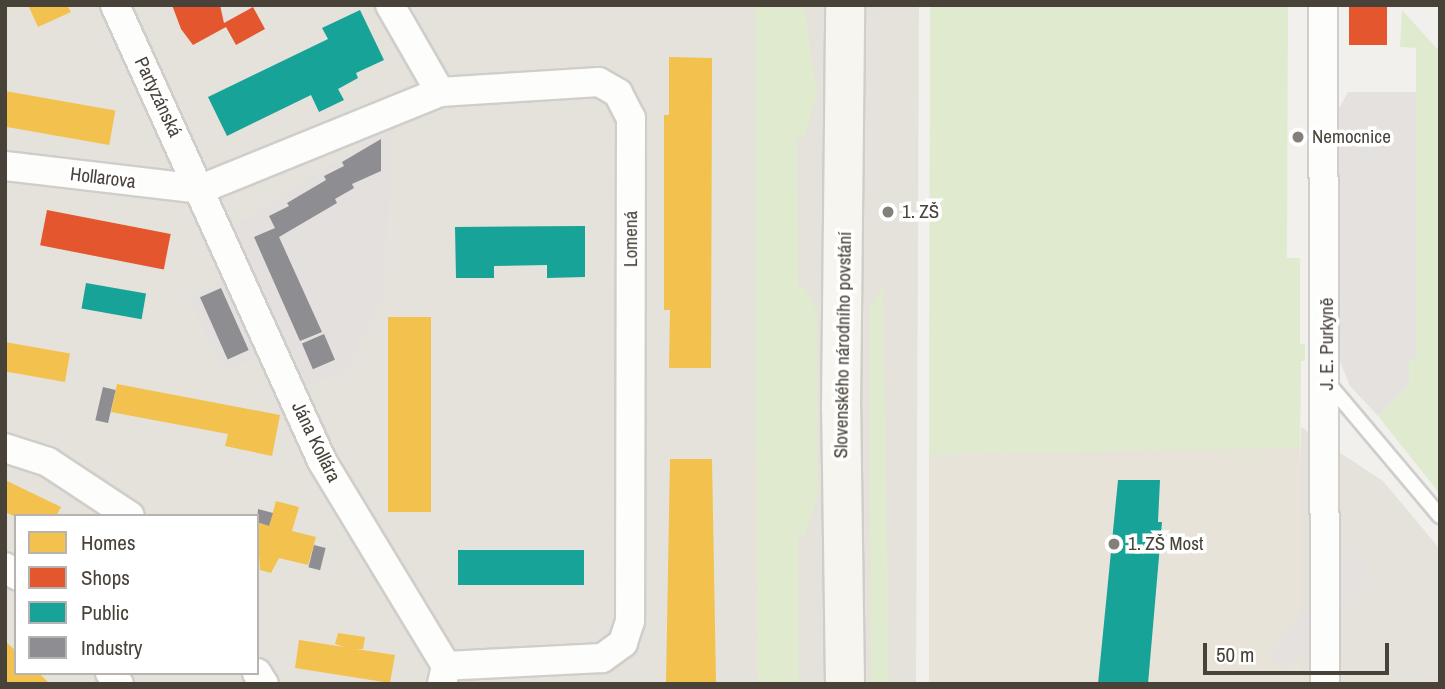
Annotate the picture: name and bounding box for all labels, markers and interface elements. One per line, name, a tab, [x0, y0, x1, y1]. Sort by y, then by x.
street label: Partyzánská	[130, 53, 186, 141]
place label: Nemocnice	[1312, 126, 1391, 148]
marker: Nemocnice	[1290, 129, 1306, 145]
street label: Hollarova	[69, 163, 137, 193]
place label: 1. ZŠ	[902, 201, 939, 223]
marker: 1. ZŠ	[880, 204, 896, 220]
street label: Lomená	[620, 211, 642, 267]
street label: Slovenského národního povstání	[830, 231, 856, 459]
street label: J. E. Purkyně	[1316, 298, 1338, 390]
street label: Jána Kollára	[287, 398, 345, 486]
legend	[14, 514, 259, 675]
text: Homes	[81, 528, 136, 557]
place label: 1. ZŠ Most	[1128, 533, 1203, 555]
marker: 1. ZŠ Most	[1106, 536, 1122, 552]
text: Shops	[81, 563, 130, 592]
text: Public	[81, 598, 129, 627]
scale bar	[1207, 630, 1392, 674]
text: Industry	[81, 633, 142, 662]
text: 50 m	[1216, 640, 1254, 669]

